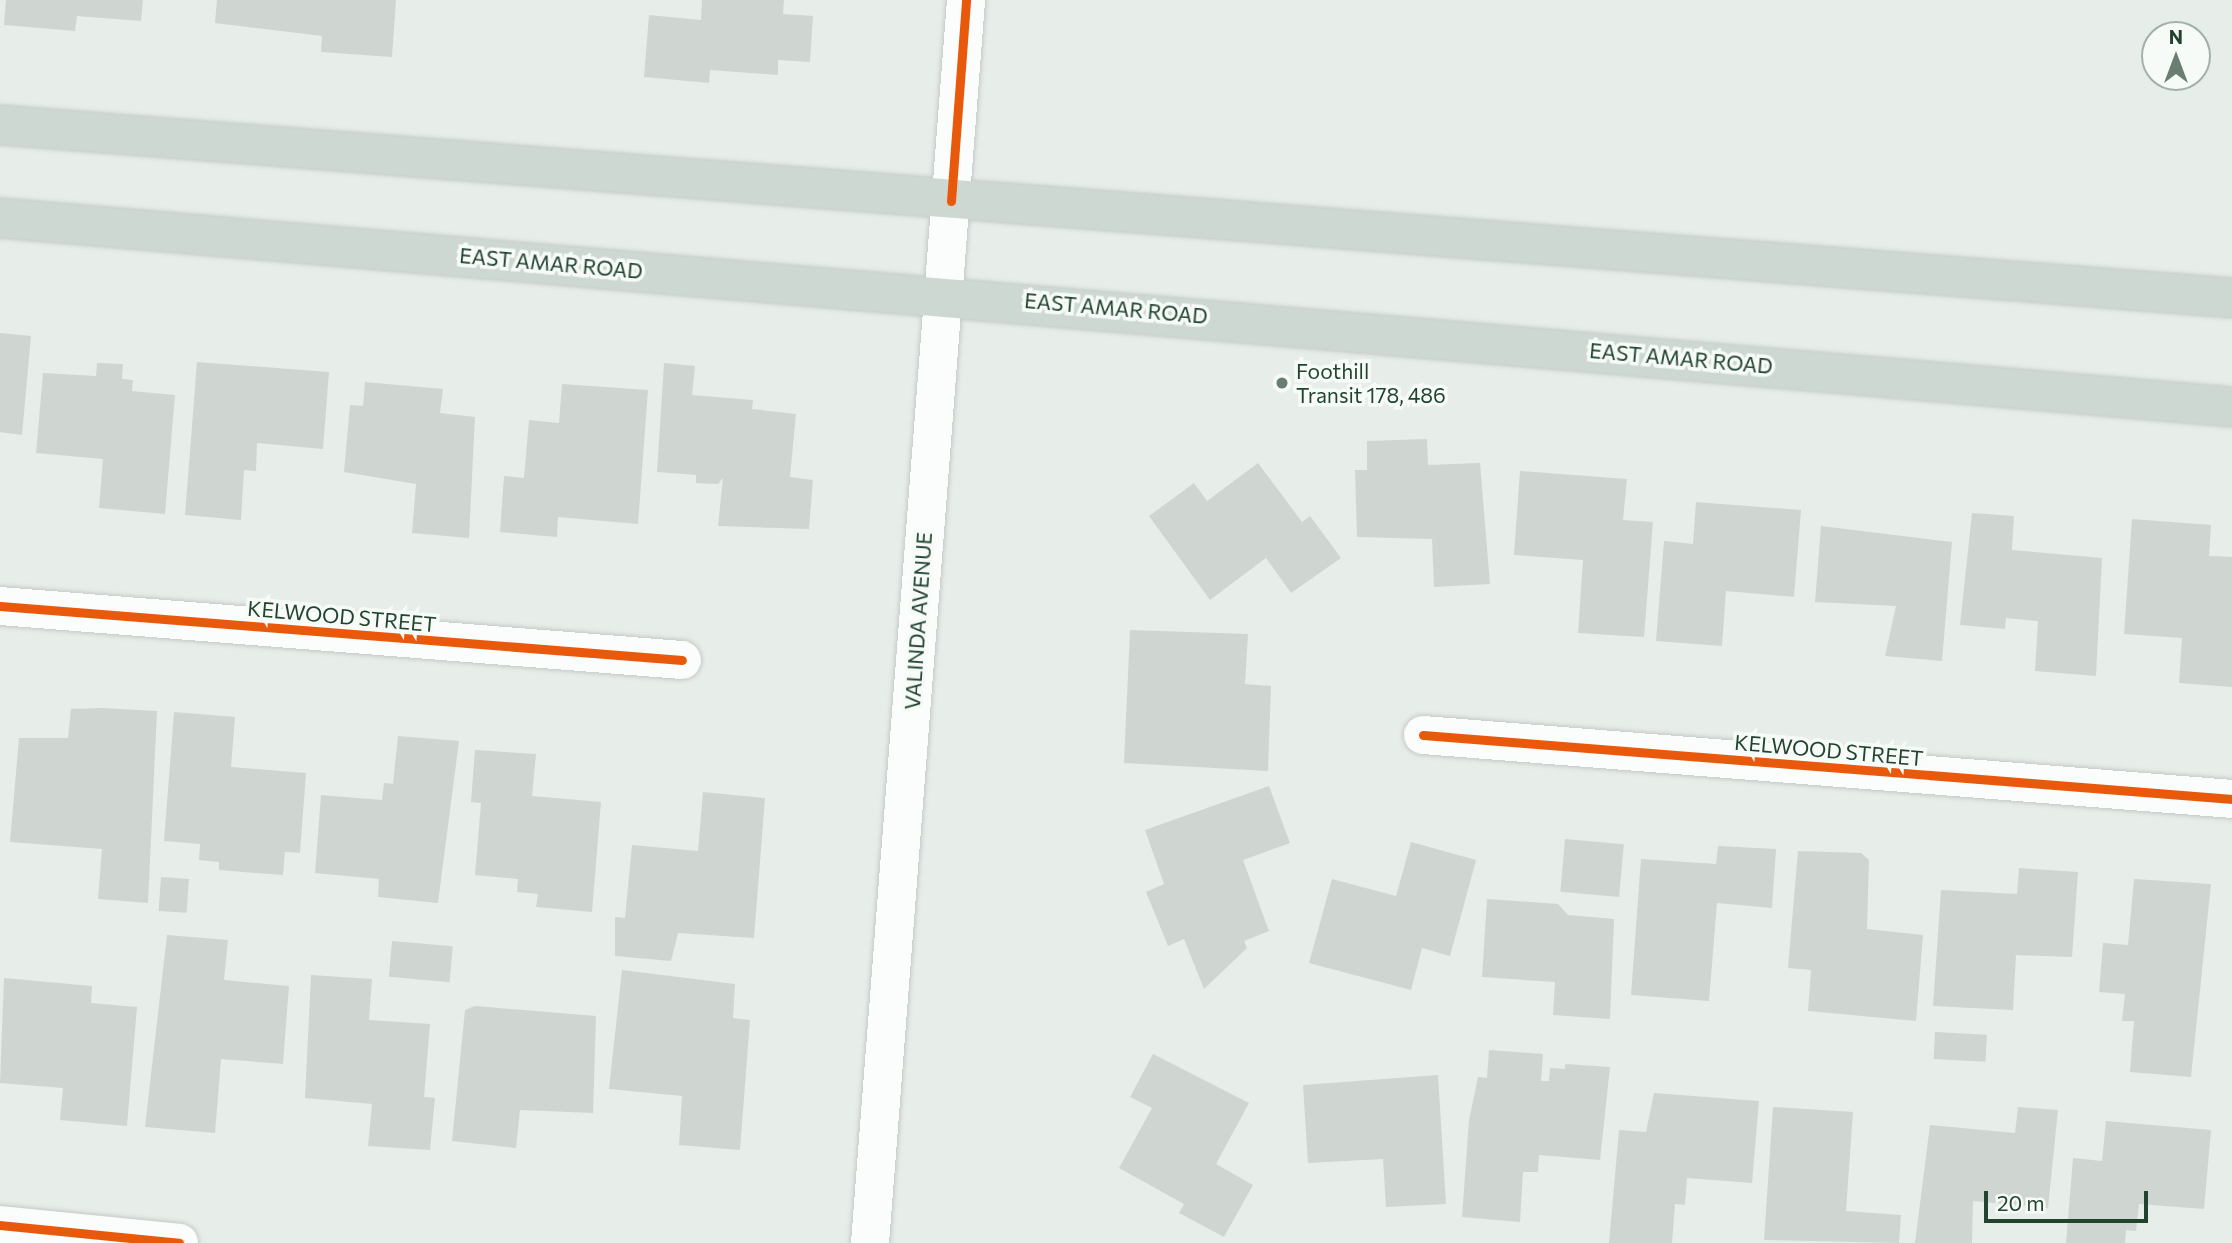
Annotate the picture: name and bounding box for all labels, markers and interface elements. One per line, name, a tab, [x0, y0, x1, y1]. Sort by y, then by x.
north arrow	[2141, 21, 2211, 91]
text: N	[2169, 25, 2183, 48]
street label: EAST AMAR ROAD	[458, 242, 644, 284]
street label: EAST AMAR ROAD	[1023, 287, 1209, 329]
street label: EAST AMAR ROAD	[1588, 337, 1774, 379]
place label: Foothill Transit 178, 486	[1296, 358, 1446, 408]
marker: Foothill Transit 178, 486	[1274, 375, 1290, 391]
street label: VALINDA AVENUE	[899, 531, 937, 711]
street label: KELWOOD STREET	[246, 595, 438, 637]
street label: KELWOOD STREET	[1733, 729, 1925, 771]
scale bar	[1987, 1176, 2152, 1220]
text: 20 m	[1997, 1190, 2045, 1215]

